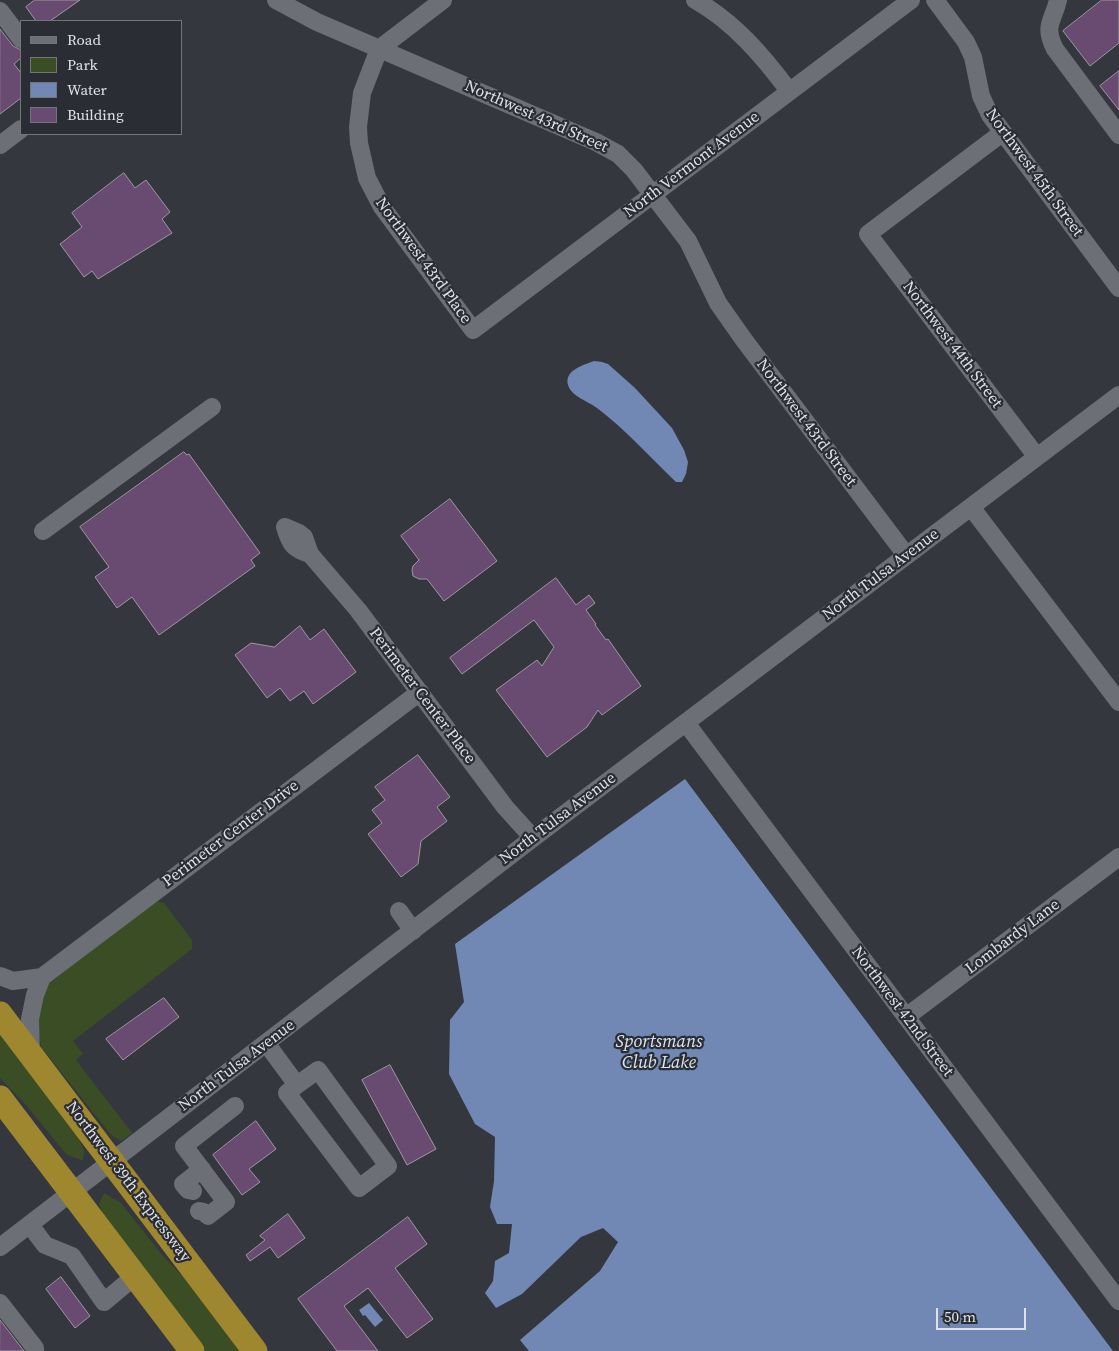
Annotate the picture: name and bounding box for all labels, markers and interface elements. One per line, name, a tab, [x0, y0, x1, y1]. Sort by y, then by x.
legend	[20, 20, 182, 135]
text: Road	[67, 29, 101, 50]
text: Park	[67, 54, 98, 75]
street label: Northwest 43rd Street	[462, 77, 610, 157]
text: Water	[67, 79, 107, 100]
text: Building	[67, 104, 124, 125]
street label: Northwest 45th Street	[981, 105, 1087, 241]
street label: North Vermont Avenue	[620, 108, 764, 222]
street label: Northwest 43rd Place	[371, 194, 475, 328]
street label: Northwest 44th Street	[898, 278, 1006, 412]
street label: Northwest 43rd Street	[752, 356, 860, 490]
street label: North Tulsa Avenue	[819, 525, 943, 625]
street label: Perimeter Center Place	[365, 624, 479, 768]
street label: North Tulsa Avenue	[496, 769, 620, 869]
street label: Perimeter Center Drive	[159, 777, 303, 891]
street label: Lombardy Lane	[962, 895, 1064, 979]
street label: Northwest 42nd Street	[847, 943, 957, 1081]
street label: North Tulsa Avenue	[175, 1016, 299, 1116]
water label: Sportsmans Club Lake	[616, 1031, 702, 1074]
street label: Northwest 39th Expressway	[61, 1098, 195, 1266]
scale bar	[939, 1298, 1029, 1330]
text: 50 m	[944, 1306, 976, 1327]

